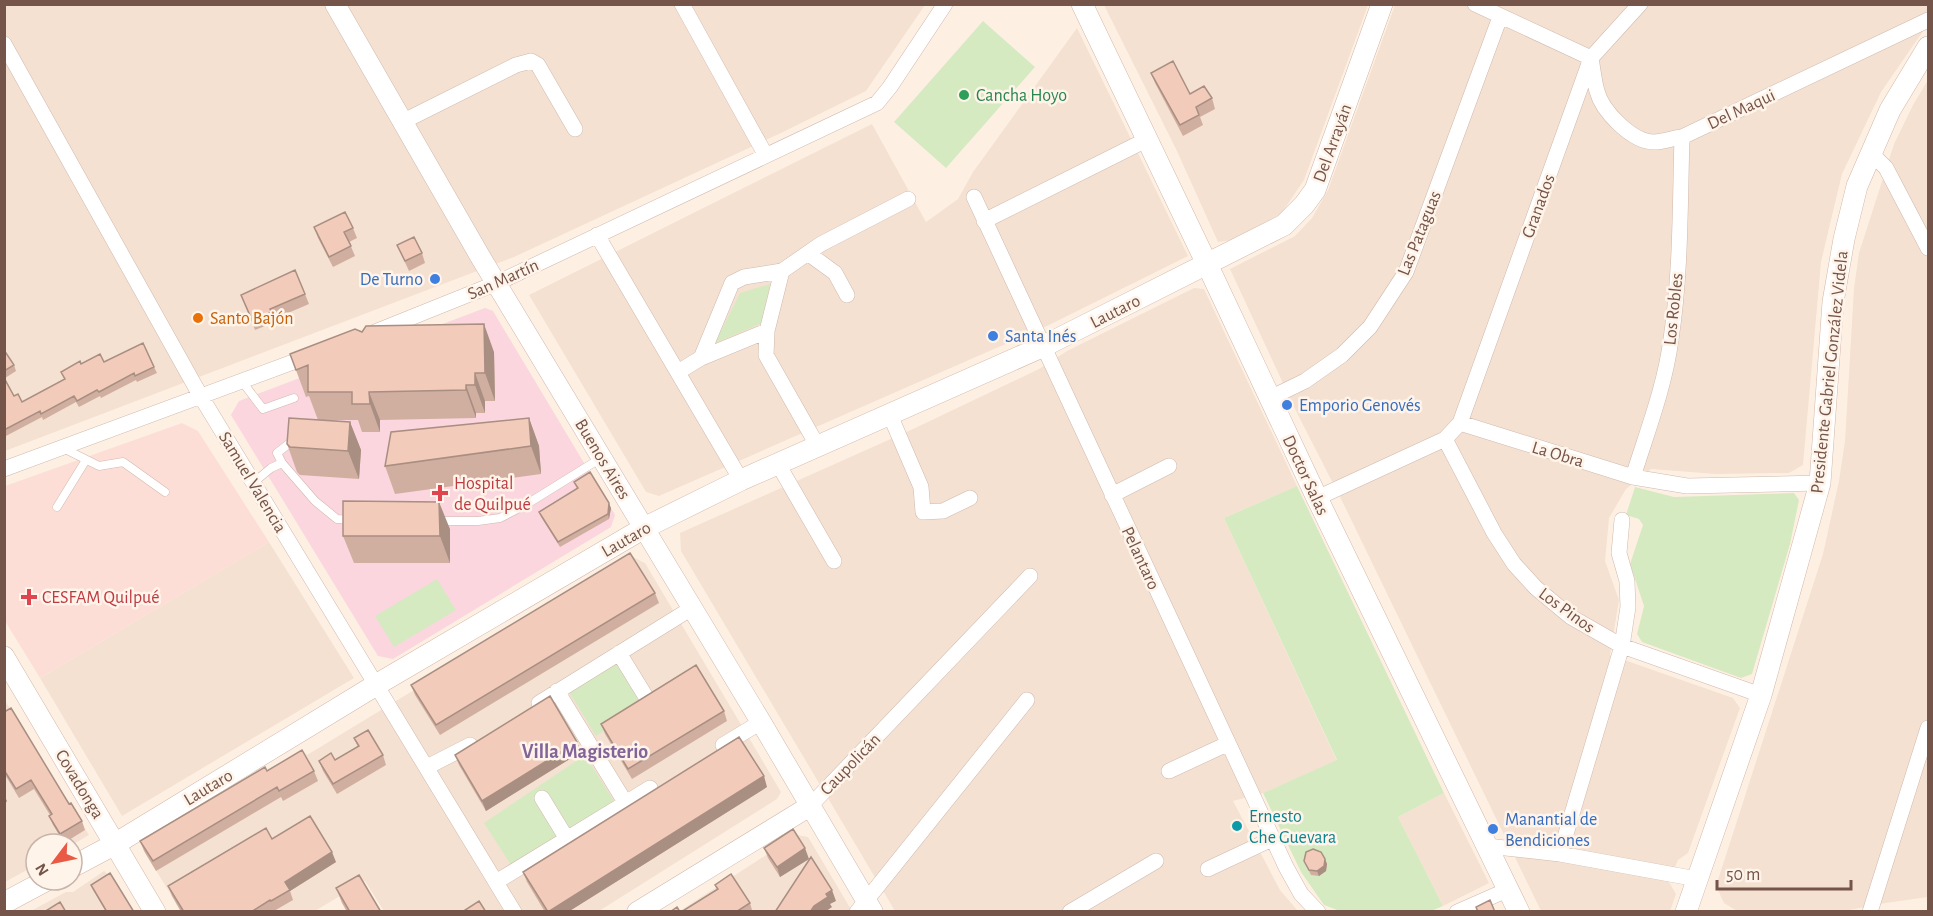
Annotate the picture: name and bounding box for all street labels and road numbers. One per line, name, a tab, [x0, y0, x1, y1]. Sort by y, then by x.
street label: Del Maqui	[1705, 86, 1778, 133]
street label: Del Arrayán	[1310, 102, 1355, 185]
street label: Granados	[1519, 172, 1559, 241]
street label: Las Pataguas	[1395, 188, 1445, 278]
street label: Presidente Gabriel González Videla	[1808, 250, 1852, 494]
street label: San Martín	[465, 256, 542, 304]
street label: Los Robles	[1661, 272, 1687, 346]
street label: Lautaro	[1088, 292, 1144, 332]
street label: Buenos Aires	[571, 416, 633, 503]
street label: Samuel Valencia	[215, 429, 289, 536]
street label: Doctor Salas	[1279, 433, 1331, 518]
street label: La Obra	[1530, 439, 1586, 471]
street label: Lautaro	[599, 519, 654, 561]
street label: Pelantaro	[1118, 524, 1163, 593]
street label: Los Pinos	[1535, 585, 1598, 637]
street label: Caupolicán	[817, 730, 884, 799]
street label: Covadonga	[52, 747, 107, 822]
street label: Lautaro	[181, 766, 236, 809]

